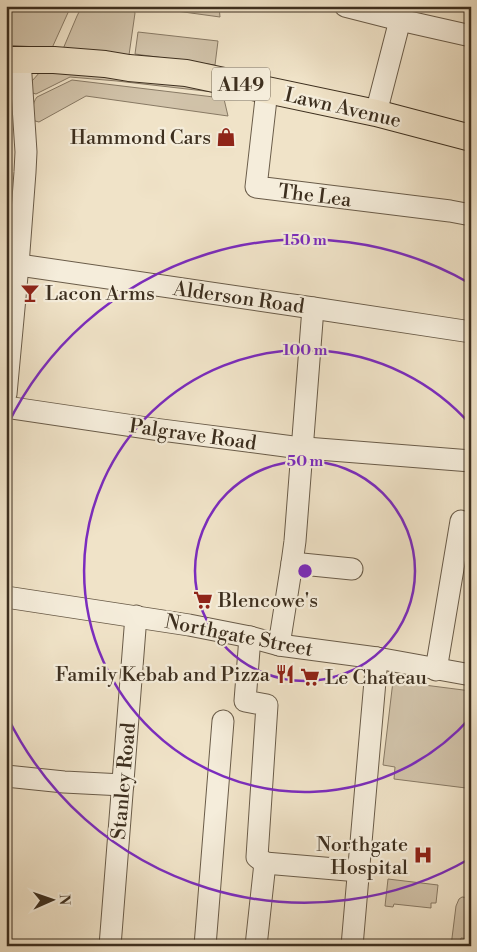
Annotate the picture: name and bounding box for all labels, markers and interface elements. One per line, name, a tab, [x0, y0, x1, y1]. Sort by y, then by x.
road number: A149	[212, 68, 270, 100]
street label: Lawn Avenue	[282, 83, 403, 134]
place label: Hammond Cars	[70, 126, 211, 151]
shop icon: Hammond Cars	[215, 126, 237, 148]
street label: The Lea	[277, 180, 354, 213]
text: 150 m	[283, 231, 327, 250]
street label: Alderson Road	[171, 277, 307, 320]
bar icon: Lacon Arms	[19, 282, 41, 304]
place label: Lacon Arms	[45, 282, 155, 307]
text: 100 m	[283, 341, 328, 360]
street label: Palgrave Road	[128, 414, 259, 457]
text: 50 m	[287, 452, 323, 471]
centre of rings	[296, 562, 314, 580]
supermarket icon: Blencowe's	[192, 589, 214, 611]
place label: Blencowe's	[217, 589, 318, 614]
street label: Northgate Street	[163, 610, 315, 663]
place label: Family Kebab and Pizza	[55, 663, 271, 688]
restaurant icon: Family Kebab and Pizza	[274, 663, 296, 685]
supermarket icon: Le Chateau	[299, 666, 321, 688]
place label: Le Chateau	[325, 666, 427, 691]
street label: Stanley Road	[107, 721, 142, 841]
place label: Northgate Hospital	[316, 833, 408, 881]
hospital icon: Northgate Hospital	[412, 844, 434, 866]
north arrow	[28, 874, 78, 924]
text: N	[55, 894, 73, 905]

